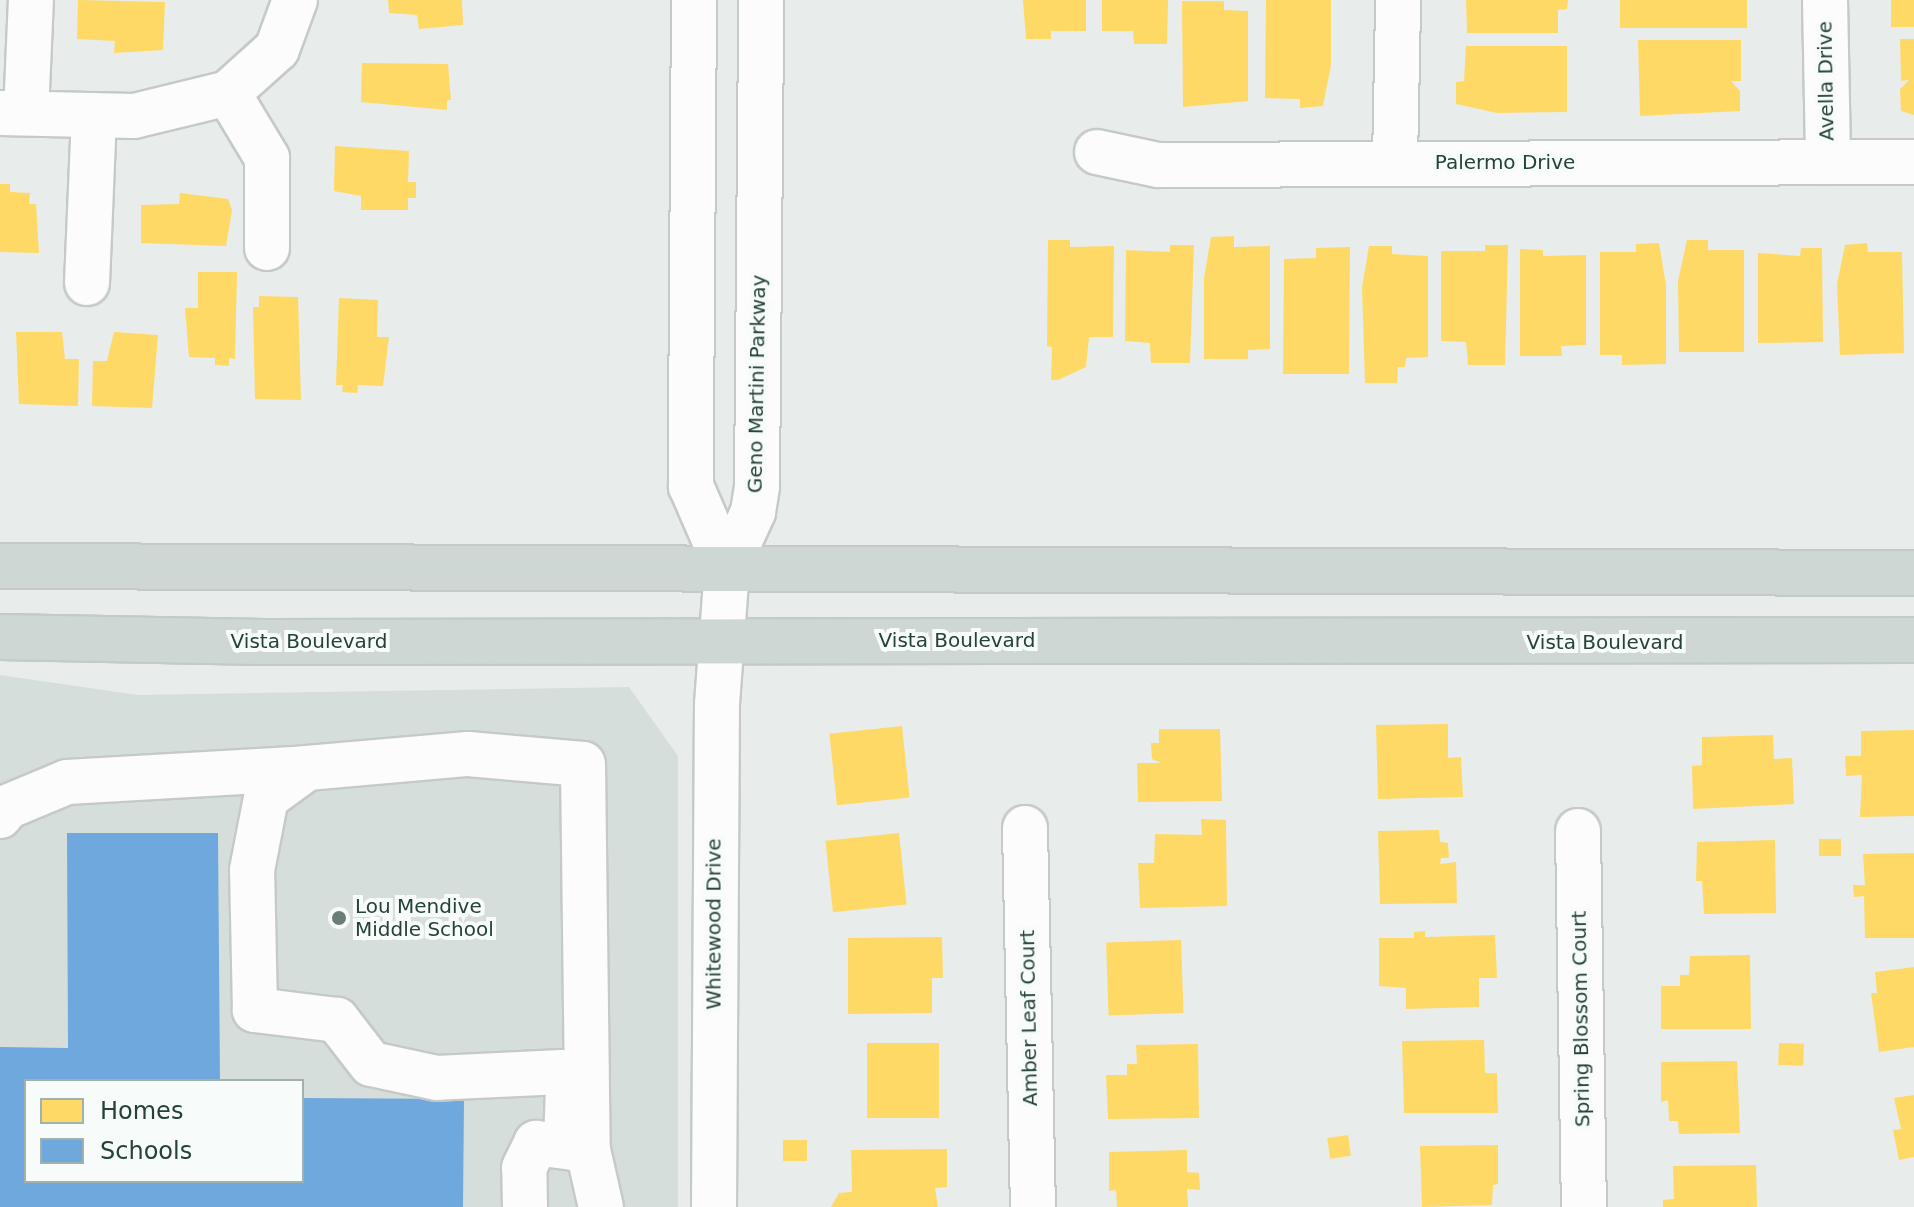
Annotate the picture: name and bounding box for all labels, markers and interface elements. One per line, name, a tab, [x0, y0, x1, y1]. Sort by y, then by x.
street label: Avella Drive	[1813, 21, 1839, 141]
street label: Palermo Drive	[1435, 150, 1575, 174]
street label: Geno Martini Parkway	[743, 275, 771, 493]
street label: Vista Boulevard	[879, 628, 1035, 652]
street label: Vista Boulevard	[231, 629, 387, 653]
street label: Vista Boulevard	[1527, 630, 1683, 654]
street label: Whitewood Drive	[702, 838, 726, 1010]
place label: Lou Mendive Middle School	[355, 894, 494, 941]
marker: Lou Mendive Middle School	[330, 909, 348, 927]
street label: Spring Blossom Court	[1567, 911, 1595, 1127]
street label: Amber Leaf Court	[1015, 930, 1043, 1106]
legend	[24, 1079, 304, 1183]
text: Homes	[100, 1097, 183, 1125]
text: Schools	[100, 1137, 192, 1165]

